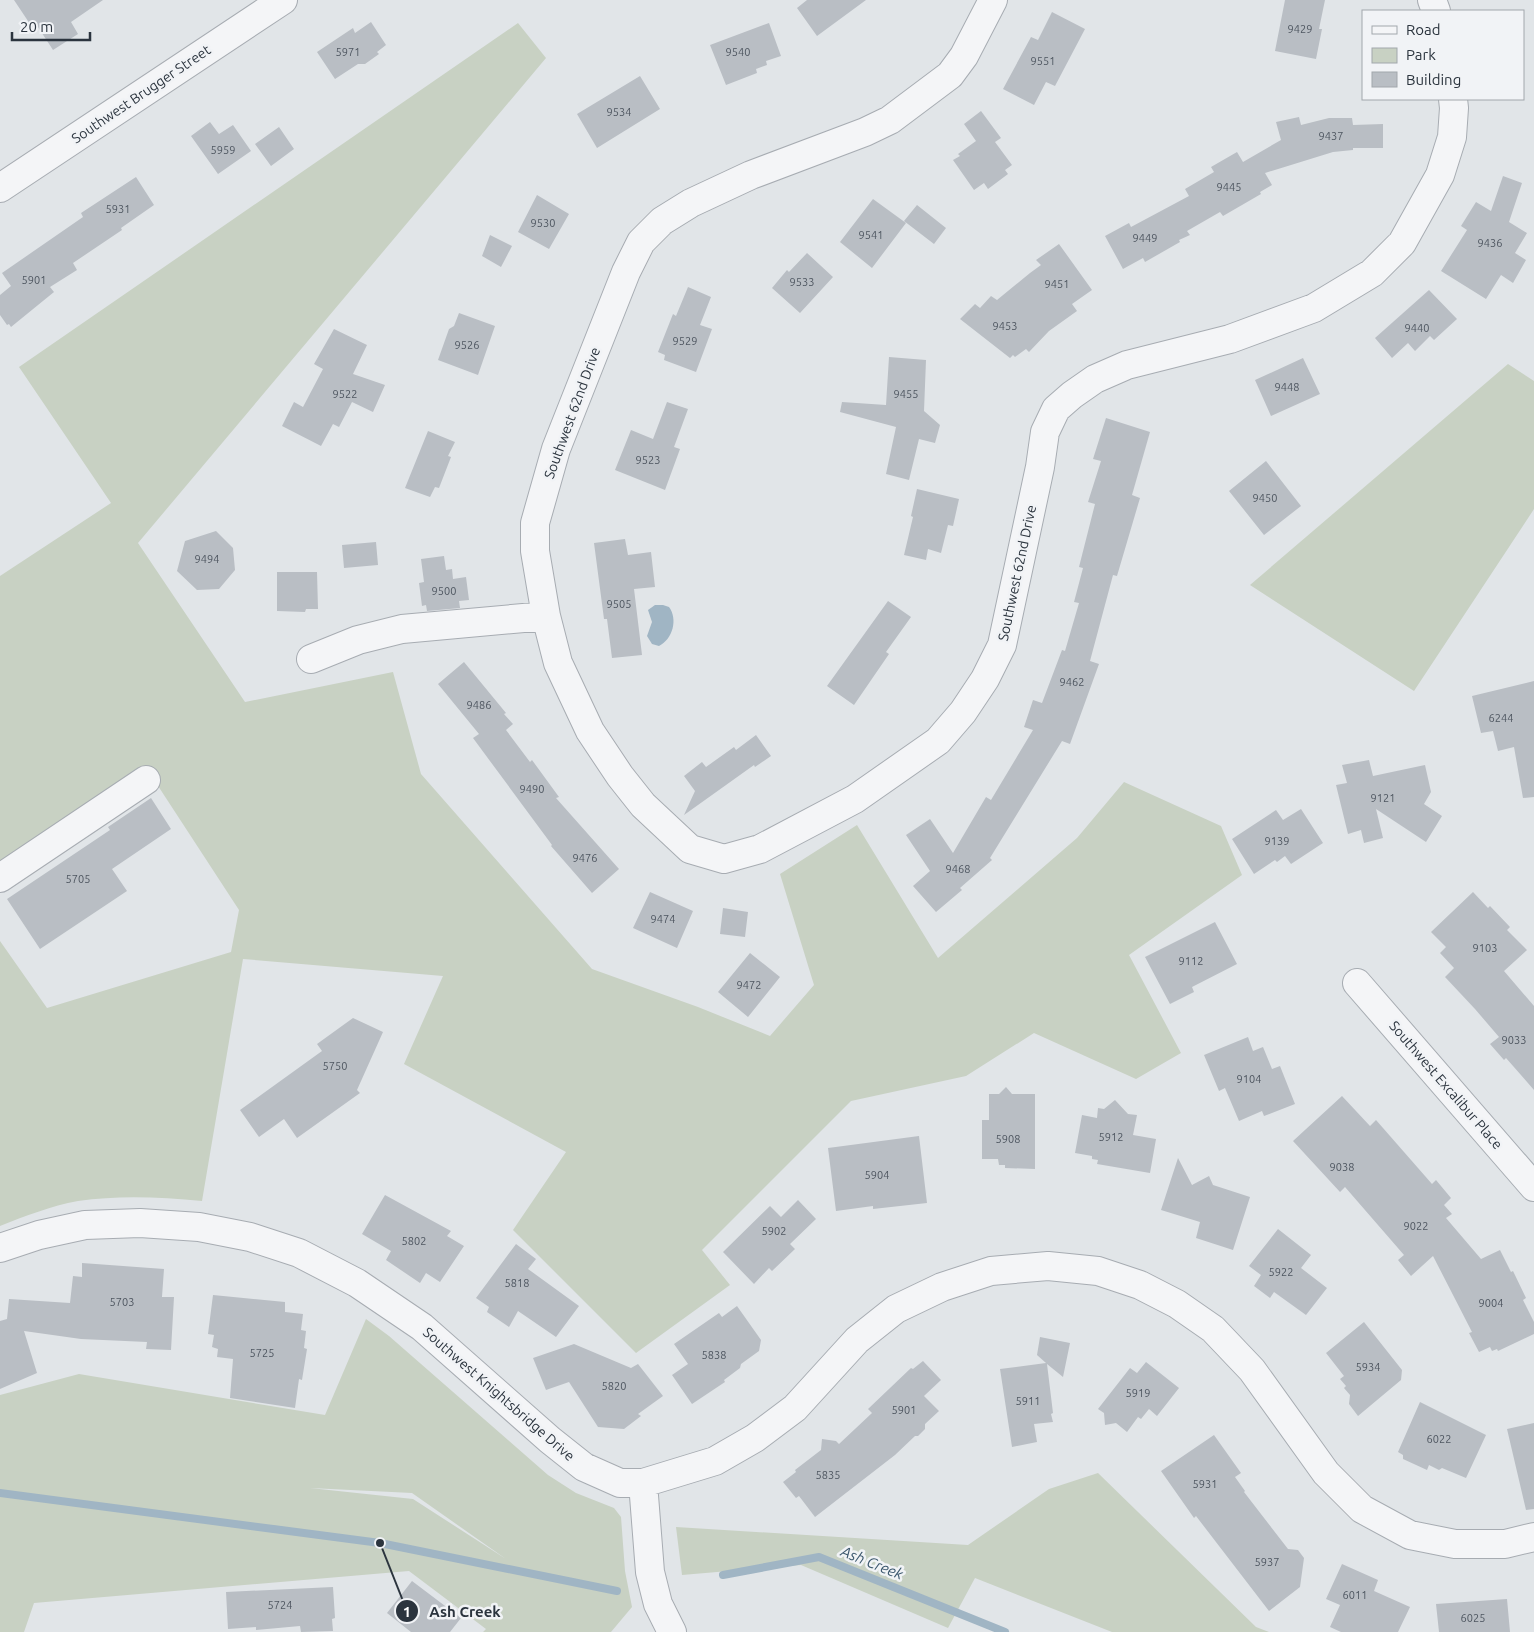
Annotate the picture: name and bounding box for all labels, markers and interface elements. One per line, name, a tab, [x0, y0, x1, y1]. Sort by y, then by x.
scale bar	[12, 10, 90, 42]
legend	[1362, 10, 1524, 100]
text: 20 m	[20, 18, 53, 35]
text: Road	[1406, 21, 1441, 38]
house number: 9429	[1288, 23, 1312, 35]
street label: Southwest Brugger Street	[69, 41, 214, 146]
house number: 5971	[336, 46, 360, 58]
house number: 9540	[726, 46, 750, 58]
text: Park	[1406, 46, 1436, 63]
house number: 9551	[1031, 55, 1055, 67]
text: Building	[1406, 71, 1461, 88]
house number: 9534	[607, 106, 631, 118]
house number: 9437	[1319, 130, 1343, 142]
house number: 5959	[211, 144, 235, 156]
house number: 9445	[1217, 181, 1241, 193]
house number: 5931	[106, 203, 130, 215]
house number: 9530	[531, 217, 555, 229]
house number: 9541	[859, 229, 883, 241]
house number: 9449	[1133, 232, 1157, 244]
house number: 9436	[1478, 237, 1502, 249]
house number: 5901	[22, 274, 46, 286]
house number: 9533	[790, 276, 814, 288]
house number: 9451	[1045, 278, 1069, 290]
house number: 9453	[993, 320, 1017, 332]
house number: 9440	[1405, 322, 1429, 334]
house number: 9529	[673, 335, 697, 347]
house number: 9526	[455, 339, 479, 351]
street label: Southwest 62nd Drive	[541, 345, 603, 481]
house number: 9448	[1275, 381, 1299, 393]
house number: 9522	[333, 388, 357, 400]
house number: 9455	[894, 388, 918, 400]
house number: 9523	[636, 454, 660, 466]
house number: 9450	[1253, 492, 1277, 504]
street label: Southwest 62nd Drive	[995, 504, 1039, 642]
house number: 9494	[195, 553, 219, 565]
house number: 9500	[432, 585, 456, 597]
house number: 9505	[607, 598, 631, 610]
house number: 9462	[1060, 676, 1084, 688]
house number: 9486	[467, 699, 491, 711]
house number: 6244	[1489, 712, 1513, 724]
house number: 9490	[520, 783, 544, 795]
house number: 9121	[1371, 792, 1395, 804]
house number: 9139	[1265, 835, 1289, 847]
house number: 9476	[573, 852, 597, 864]
house number: 9468	[946, 863, 970, 875]
house number: 5705	[66, 873, 90, 885]
house number: 9474	[651, 913, 675, 925]
house number: 9103	[1473, 942, 1497, 954]
house number: 9112	[1179, 955, 1203, 967]
house number: 9472	[737, 979, 761, 991]
street label: Southwest Excalibur Place	[1386, 1018, 1506, 1152]
house number: 9033	[1502, 1034, 1526, 1046]
house number: 5750	[323, 1060, 347, 1072]
house number: 9104	[1237, 1073, 1261, 1085]
house number: 5912	[1099, 1131, 1123, 1143]
house number: 5908	[996, 1133, 1020, 1145]
house number: 9038	[1330, 1161, 1354, 1173]
house number: 5904	[865, 1169, 889, 1181]
house number: 9022	[1404, 1220, 1428, 1232]
house number: 5902	[762, 1225, 786, 1237]
house number: 5802	[402, 1235, 426, 1247]
house number: 5922	[1269, 1266, 1293, 1278]
house number: 5818	[505, 1277, 529, 1289]
house number: 5703	[110, 1296, 134, 1308]
house number: 9004	[1479, 1297, 1503, 1309]
street label: Southwest Knightsbridge Drive	[420, 1324, 578, 1464]
house number: 5725	[250, 1347, 274, 1359]
house number: 5838	[702, 1349, 726, 1361]
house number: 5934	[1356, 1361, 1380, 1373]
house number: 5820	[602, 1380, 626, 1392]
house number: 5919	[1126, 1387, 1150, 1399]
house number: 5911	[1016, 1395, 1040, 1407]
house number: 5901	[892, 1404, 916, 1416]
house number: 6022	[1427, 1433, 1451, 1445]
house number: 5835	[816, 1469, 840, 1481]
house number: 5931	[1193, 1478, 1217, 1490]
water label: Ash Creek	[838, 1542, 906, 1583]
house number: 5937	[1255, 1556, 1279, 1568]
house number: 6011	[1343, 1589, 1367, 1601]
callout: Ash Creek	[395, 1596, 511, 1626]
house number: 5724	[268, 1599, 292, 1611]
text: 1	[403, 1603, 411, 1620]
text: Ash Creek	[429, 1603, 501, 1620]
house number: 6025	[1461, 1612, 1485, 1624]

